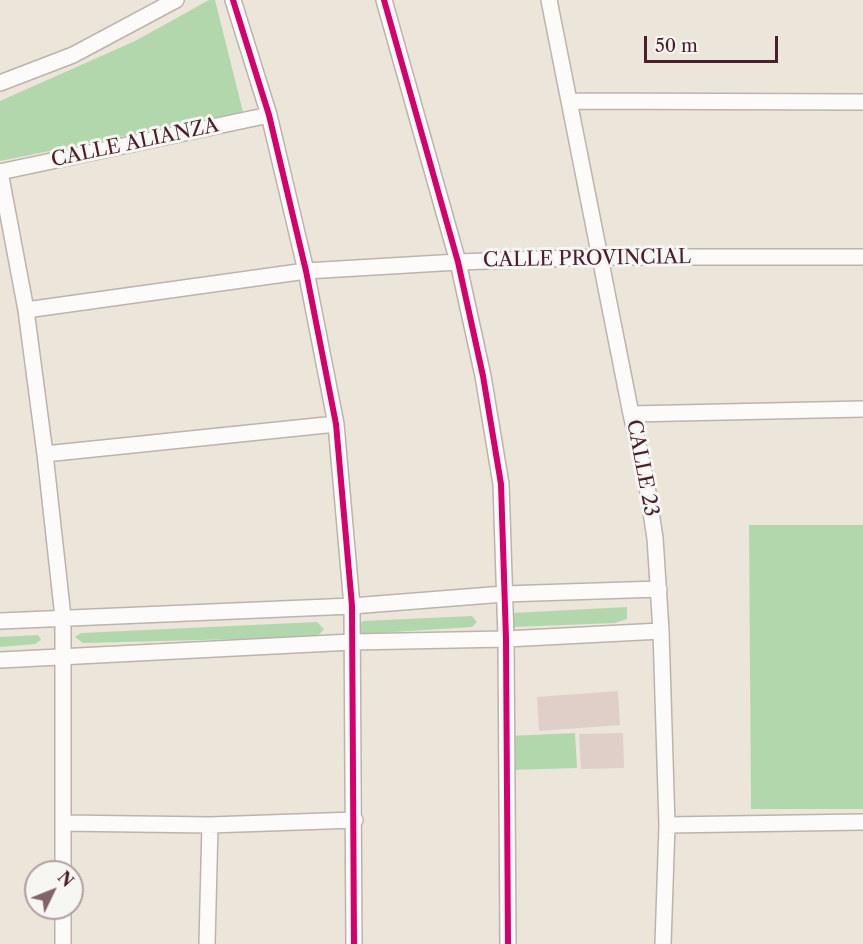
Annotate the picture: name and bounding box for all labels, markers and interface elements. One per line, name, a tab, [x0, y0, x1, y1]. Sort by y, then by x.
scale bar	[647, 24, 780, 62]
text: 50 m	[655, 35, 698, 57]
street label: CALLE ALIANZA	[49, 114, 221, 172]
street label: CALLE PROVINCIAL	[483, 245, 691, 273]
street label: CALLE 23	[621, 418, 663, 518]
north arrow	[24, 860, 84, 920]
text: N	[54, 867, 78, 891]

